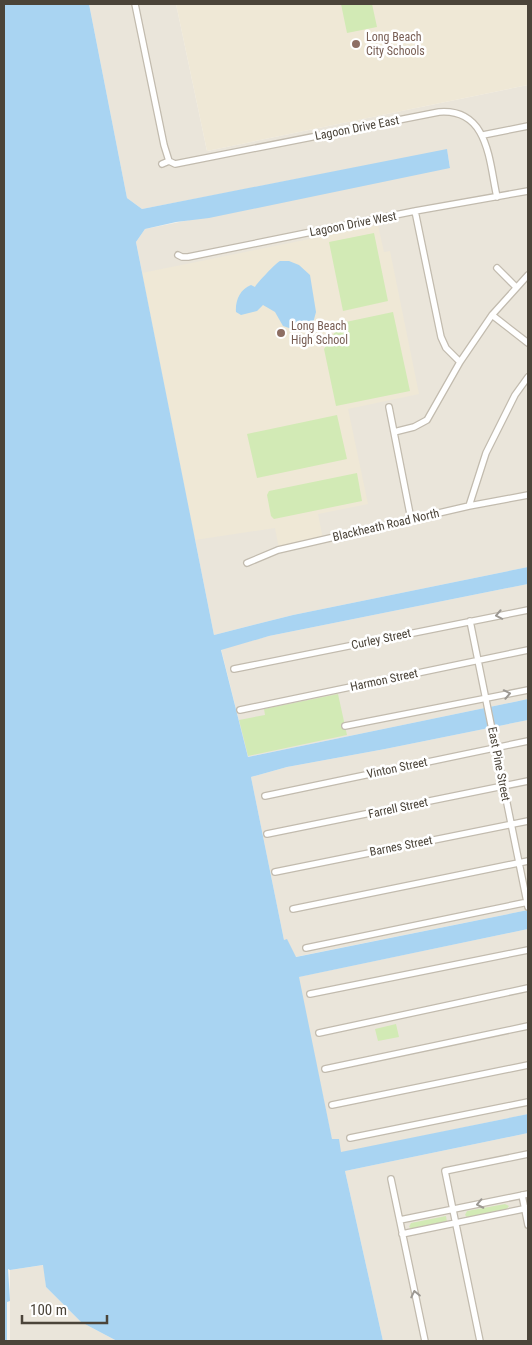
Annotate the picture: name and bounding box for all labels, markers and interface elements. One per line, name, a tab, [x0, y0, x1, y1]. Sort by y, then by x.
place label: Long Beach City Schools	[366, 30, 425, 58]
marker: Long Beach City Schools	[350, 38, 362, 50]
street label: Lagoon Drive East	[314, 113, 401, 143]
street label: Lagoon Drive West	[308, 209, 398, 239]
place label: Long Beach High School	[291, 319, 348, 347]
marker: Long Beach High School	[275, 327, 287, 339]
street label: Blackheath Road North	[331, 506, 441, 544]
one-way arrow	[495, 610, 504, 620]
street label: Curley Street	[350, 626, 412, 652]
street label: Harmon Street	[349, 666, 419, 694]
one-way arrow	[503, 689, 511, 700]
street label: East Pine Street	[485, 726, 513, 803]
street label: Vinton Street	[365, 755, 429, 781]
street label: Farrell Street	[367, 795, 429, 821]
street label: Barnes Street	[368, 833, 434, 859]
one-way arrow	[476, 1198, 485, 1208]
one-way arrow	[410, 1289, 421, 1298]
scale bar	[22, 1292, 108, 1324]
text: 100 m	[30, 1301, 67, 1319]

